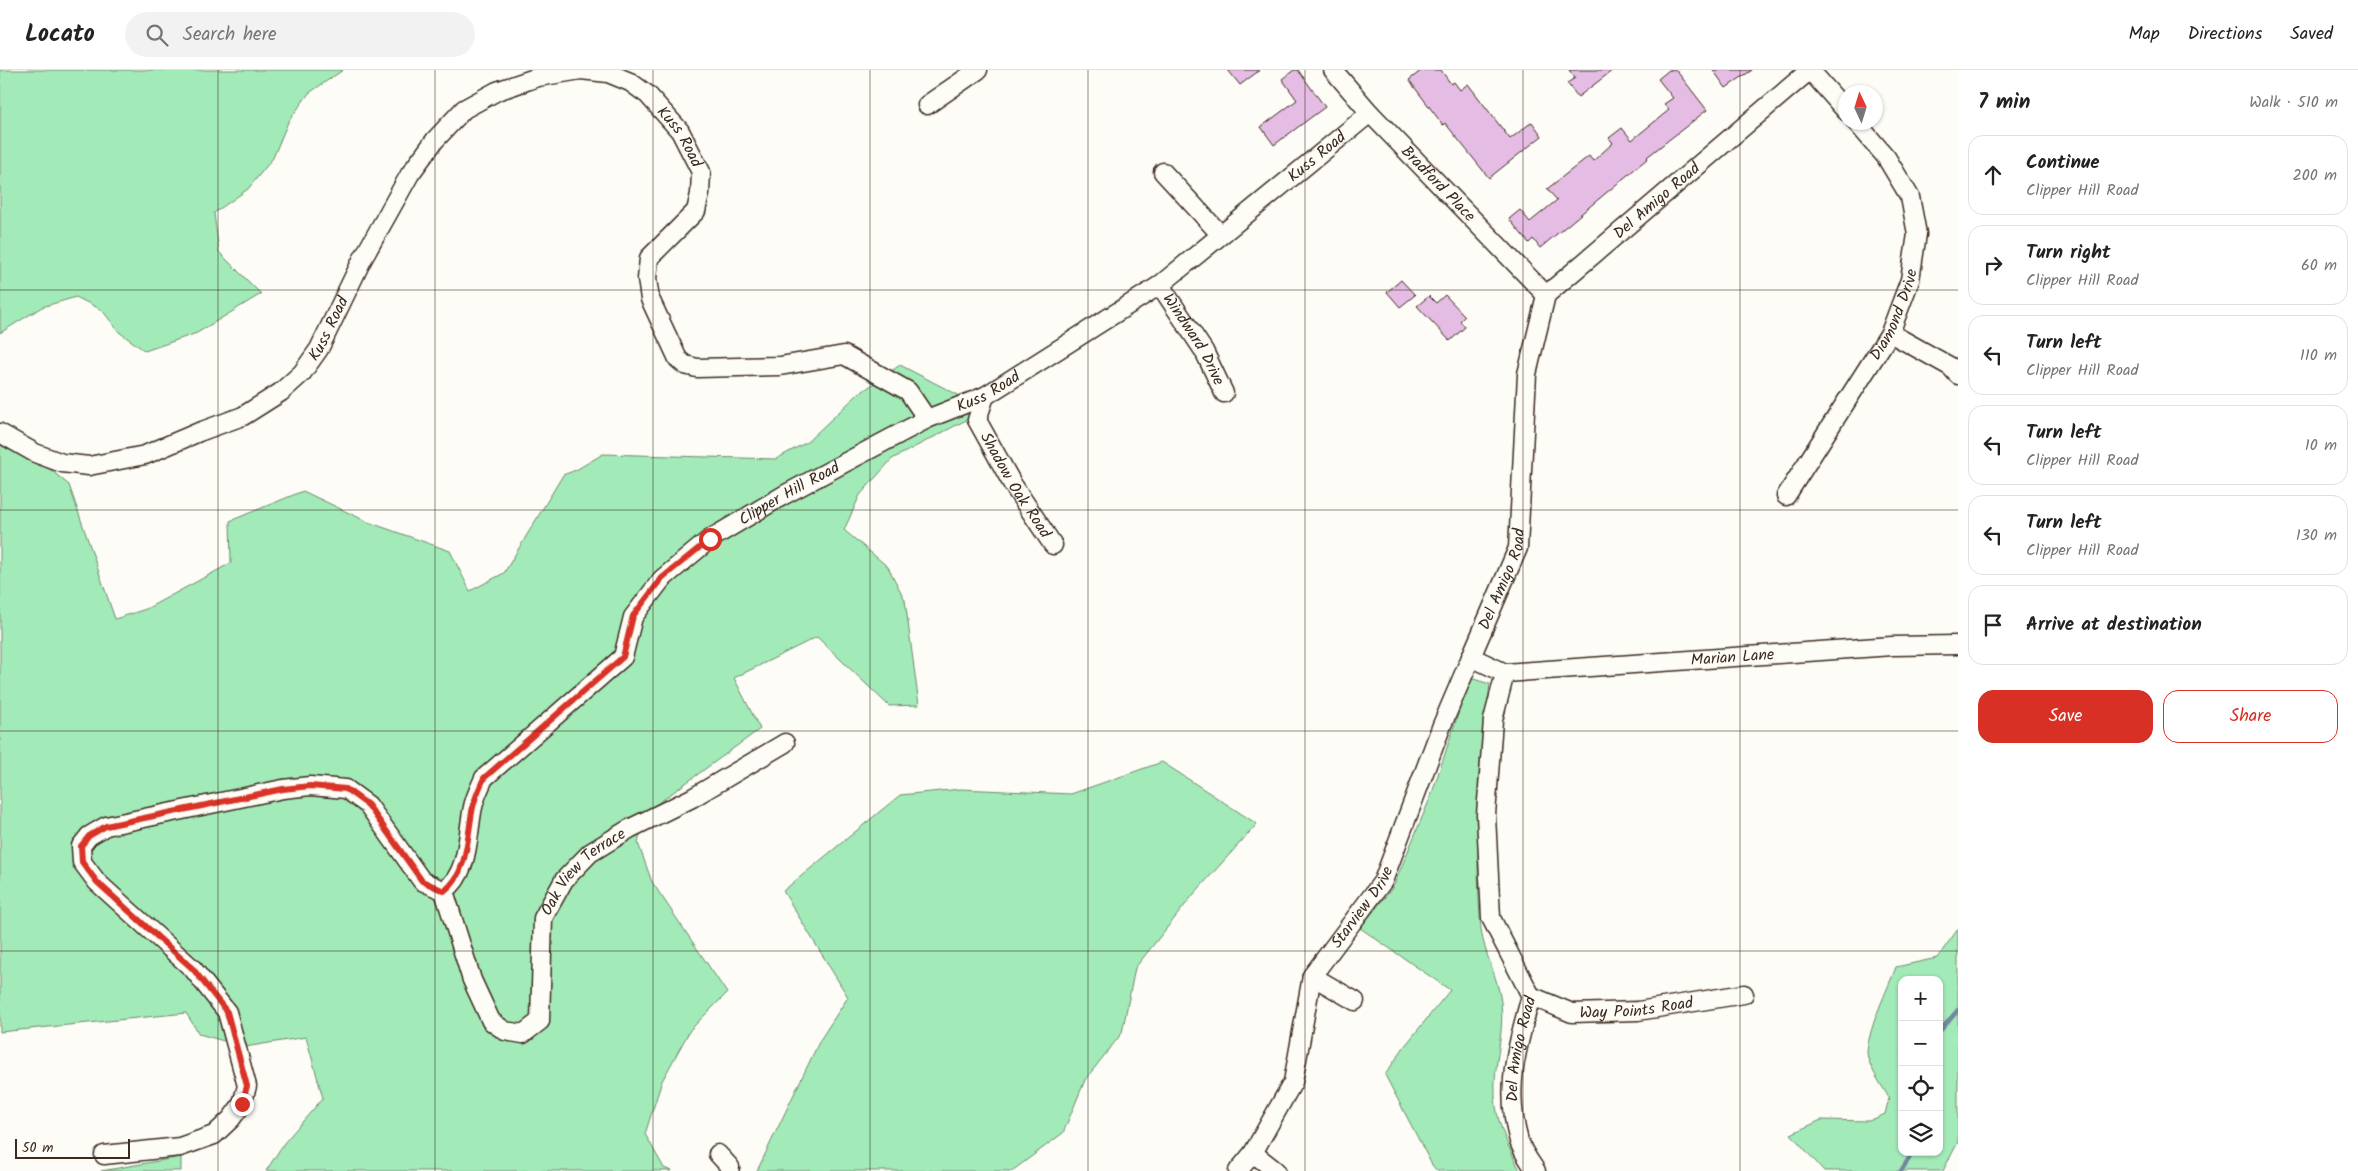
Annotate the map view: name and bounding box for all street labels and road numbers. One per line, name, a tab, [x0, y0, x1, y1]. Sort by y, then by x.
street label: Kuss Road	[651, 100, 710, 173]
street label: Kuss Road	[1282, 124, 1352, 188]
street label: Bradford Place	[1395, 140, 1482, 228]
street label: Del Amigo Road	[1608, 156, 1706, 245]
street label: Diamond Drive	[1863, 267, 1924, 365]
street label: Windward Drive	[1156, 288, 1231, 390]
street label: Kuss Road	[302, 291, 356, 366]
street label: Kuss Road	[953, 364, 1026, 419]
street label: Shadow Oak Road	[974, 428, 1058, 544]
street label: Clipper Hill Road	[734, 455, 845, 532]
street label: Del Amigo Road	[1472, 527, 1532, 634]
street label: Marian Lane	[1690, 642, 1775, 673]
street label: Oak View Terrace	[534, 821, 630, 920]
street label: Starview Drive	[1324, 863, 1400, 953]
street label: Way Points Road	[1579, 990, 1696, 1025]
street label: Del Amigo Road	[1500, 992, 1543, 1102]

